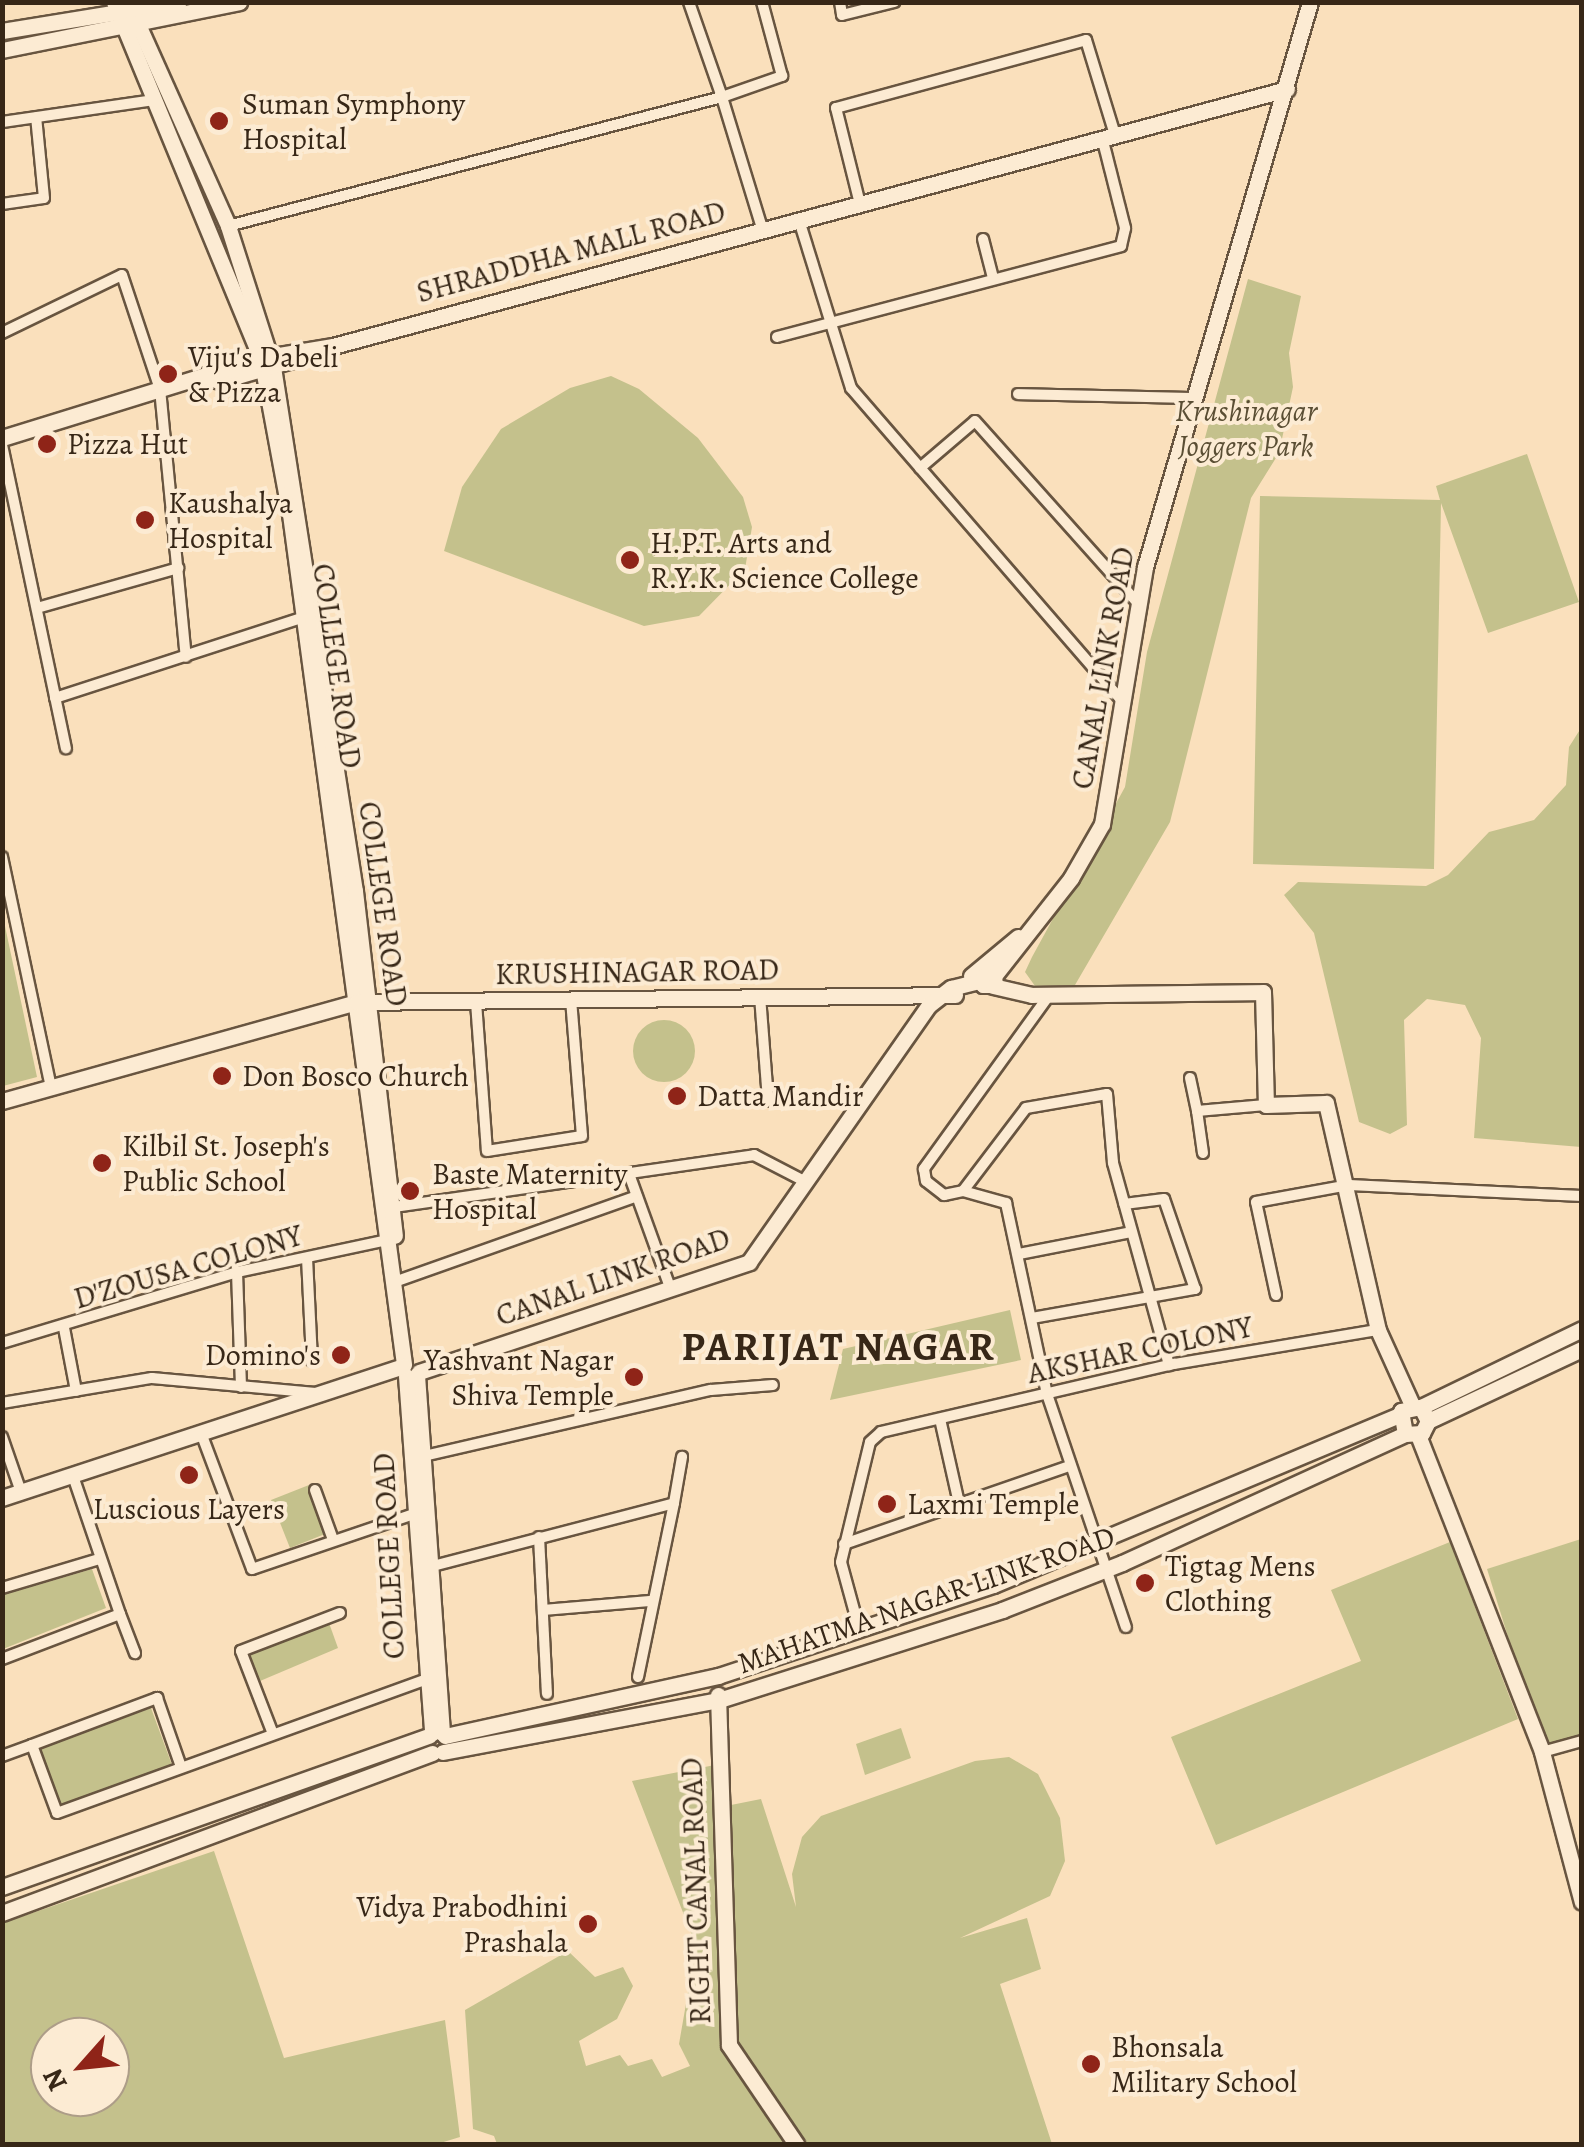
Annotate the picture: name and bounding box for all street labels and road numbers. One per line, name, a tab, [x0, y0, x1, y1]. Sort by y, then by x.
street label: SHRADDHA MALL ROAD	[413, 193, 729, 311]
street label: CANAL LINK ROAD	[1064, 544, 1142, 792]
street label: COLLEGE ROAD	[305, 561, 369, 771]
street label: COLLEGE ROAD	[351, 799, 415, 1009]
street label: KRUSHINAGAR ROAD	[495, 952, 779, 992]
street label: D'ZOUSA COLONY	[70, 1217, 306, 1317]
street label: CANAL LINK ROAD	[491, 1220, 735, 1334]
street label: AKSHAR COLONY	[1024, 1309, 1256, 1391]
street label: COLLEGE ROAD	[366, 1452, 412, 1660]
street label: MAHATMA NAGAR LINK ROAD	[733, 1518, 1119, 1682]
street label: RIGHT CANAL ROAD	[673, 1757, 719, 2025]

